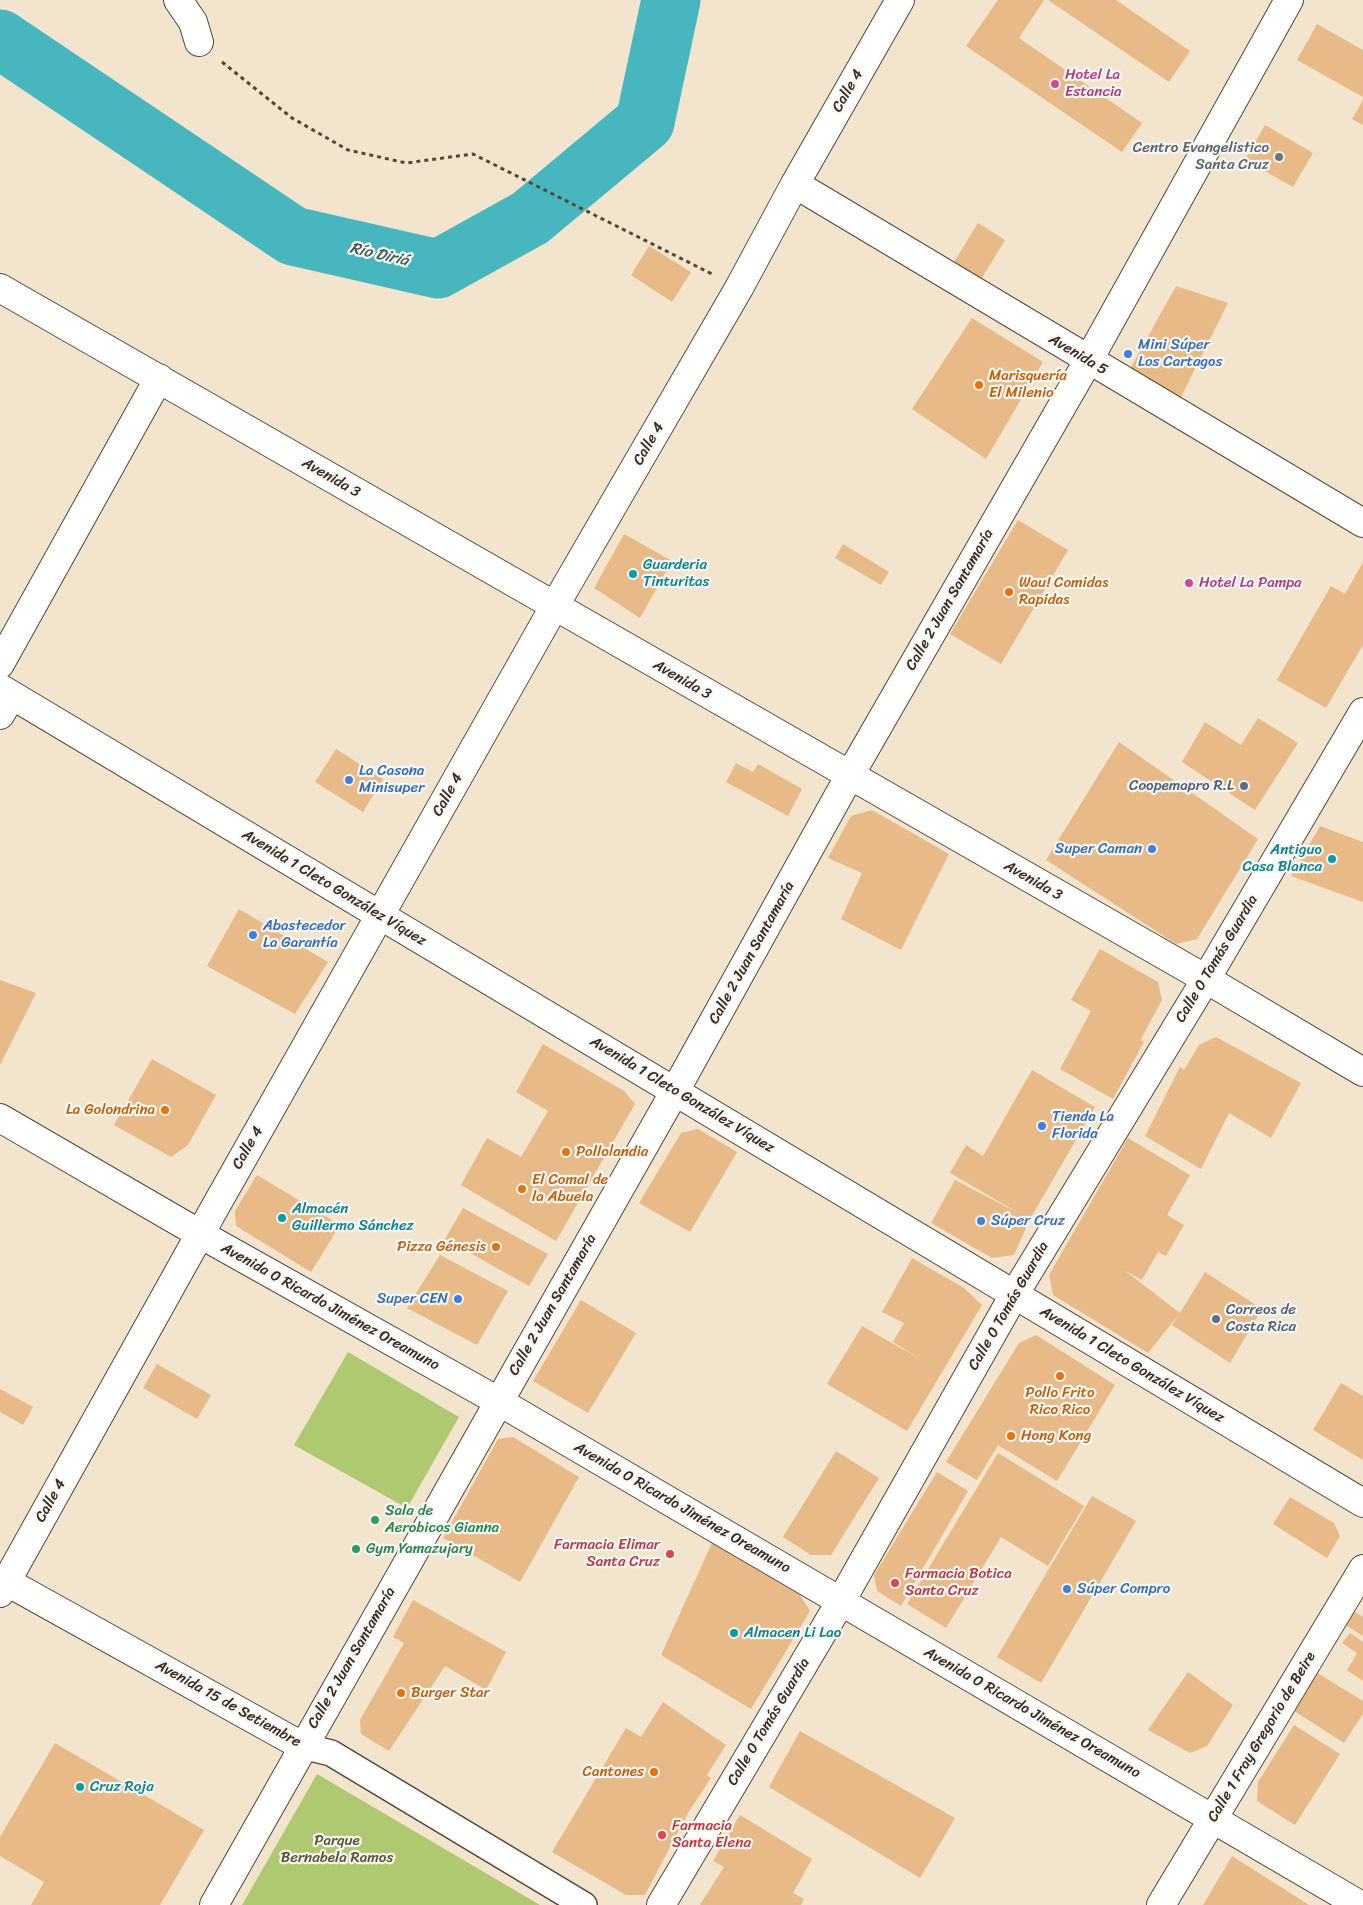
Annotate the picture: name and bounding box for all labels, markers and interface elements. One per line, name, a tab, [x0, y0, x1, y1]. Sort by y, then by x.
street label: Calle 4	[829, 66, 867, 116]
place label: Hotel La Estancia	[1065, 66, 1122, 101]
marker: Hotel La Estancia	[1049, 78, 1061, 90]
place label: Centro Evangelistico Santa Cruz	[1133, 139, 1269, 174]
marker: Centro Evangelistico Santa Cruz	[1273, 151, 1285, 163]
water label: Río Diriá	[348, 239, 410, 271]
street label: Avenida 5	[1045, 330, 1111, 380]
place label: Mini Súper Los Cartagos	[1138, 336, 1222, 371]
marker: Mini Súper Los Cartagos	[1122, 348, 1134, 360]
place label: Marisquería El Milenio	[989, 367, 1067, 402]
marker: Marisquería El Milenio	[973, 379, 985, 391]
street label: Calle 4	[630, 419, 668, 469]
street label: Avenida 3	[299, 454, 363, 502]
street label: Calle 2 Juan Santamaría	[902, 526, 998, 674]
place label: Guarderia Tinturitas	[643, 556, 709, 591]
marker: Guarderia Tinturitas	[627, 568, 639, 580]
place label: Wau! Comidas Rapidas	[1019, 574, 1108, 609]
place label: Hotel La Pampa	[1199, 574, 1302, 592]
marker: Hotel La Pampa	[1183, 577, 1195, 589]
marker: Wau! Comidas Rapidas	[1003, 586, 1015, 598]
street label: Avenida 3	[650, 656, 714, 704]
place label: La Casona Minisuper	[359, 762, 424, 797]
street label: Calle 4	[429, 770, 467, 820]
marker: La Casona Minisuper	[343, 774, 355, 786]
place label: Coopemapro R.L	[1129, 777, 1234, 795]
marker: Coopemapro R.L	[1238, 780, 1250, 792]
street label: Avenida 1 Cleto González Víquez	[239, 826, 429, 950]
place label: Super Caman	[1055, 840, 1142, 858]
place label: Antiguo Casa Blanca	[1242, 841, 1322, 876]
marker: Super Caman	[1146, 843, 1158, 855]
marker: Antiguo Casa Blanca	[1326, 853, 1338, 865]
street label: Avenida 3	[1001, 857, 1065, 905]
street label: Calle 2 Juan Santamaría	[705, 879, 799, 1027]
street label: Calle 0 Tomás Guardia	[1172, 892, 1262, 1026]
place label: Abastecedor La Garantía	[263, 917, 346, 952]
marker: Abastecedor La Garantía	[247, 929, 259, 941]
street label: Avenida 1 Cleto González Víquez	[587, 1033, 777, 1157]
place label: La Golondrina	[66, 1101, 155, 1119]
marker: La Golondrina	[159, 1104, 171, 1116]
place label: Tienda La Florida	[1052, 1108, 1114, 1143]
marker: Tienda La Florida	[1036, 1120, 1048, 1132]
street label: Calle 4	[229, 1123, 267, 1173]
place label: Pollolandia	[576, 1143, 648, 1161]
marker: Pollolandia	[560, 1146, 572, 1158]
place label: El Comal de la Abuela	[532, 1171, 608, 1206]
marker: El Comal de la Abuela	[516, 1183, 528, 1195]
place label: Almacén Guillermo Sánchez	[292, 1200, 414, 1235]
marker: Almacén Guillermo Sánchez	[276, 1212, 288, 1224]
place label: Súper Cruz	[991, 1212, 1065, 1230]
marker: Súper Cruz	[975, 1215, 987, 1227]
street label: Calle 2 Juan Santamaría	[505, 1231, 601, 1379]
place label: Pizza Génesis	[397, 1238, 486, 1256]
street label: Calle 0 Tomás Guardia	[965, 1238, 1053, 1374]
street label: Avenida 0 Ricardo Jiménez Oreamuno	[218, 1239, 442, 1375]
marker: Pizza Génesis	[490, 1241, 502, 1253]
place label: Super CEN	[377, 1290, 448, 1308]
marker: Super CEN	[452, 1293, 464, 1305]
place label: Correos de Costa Rica	[1226, 1301, 1296, 1336]
street label: Avenida 1 Cleto González Víquez	[1037, 1303, 1227, 1427]
marker: Correos de Costa Rica	[1210, 1313, 1222, 1325]
marker: Pollo Frito Rico Rico	[1054, 1370, 1066, 1382]
place label: Pollo Frito Rico Rico	[1025, 1384, 1095, 1419]
place label: Hong Kong	[1021, 1427, 1091, 1445]
marker: Hong Kong	[1005, 1430, 1017, 1442]
street label: Avenida 0 Ricardo Jiménez Oreamuno	[571, 1439, 793, 1577]
street label: Calle 4	[32, 1476, 70, 1526]
place label: Sala de Aerobicos Gianna	[385, 1502, 499, 1537]
marker: Sala de Aerobicos Gianna	[369, 1514, 381, 1526]
place label: Farmacia Elimar Santa Cruz	[554, 1536, 660, 1571]
place label: Gym Yamazujary	[366, 1540, 473, 1558]
marker: Gym Yamazujary	[350, 1543, 362, 1555]
marker: Farmacia Elimar Santa Cruz	[664, 1548, 676, 1560]
place label: Farmacia Botica Santa Cruz	[905, 1565, 1012, 1600]
marker: Farmacia Botica Santa Cruz	[889, 1577, 901, 1589]
place label: Súper Compro	[1077, 1580, 1170, 1598]
marker: Súper Compro	[1061, 1583, 1073, 1595]
street label: Calle 2 Juan Santamaría	[304, 1584, 400, 1732]
place label: Almacen Li Lao	[744, 1624, 841, 1642]
marker: Almacen Li Lao	[728, 1627, 740, 1639]
street label: Avenida 0 Ricardo Jiménez Oreamuno	[921, 1644, 1143, 1782]
street label: Calle 1 Fray Gregorio de Beire	[1204, 1649, 1320, 1825]
street label: Calle 0 Tomás Guardia	[724, 1655, 814, 1789]
street label: Avenida 15 de Setiembre	[152, 1656, 304, 1752]
place label: Burger Star	[411, 1684, 490, 1702]
marker: Burger Star	[395, 1687, 407, 1699]
place label: Cantones	[583, 1763, 644, 1781]
marker: Cantones	[648, 1766, 660, 1778]
place label: Cruz Roja	[90, 1778, 154, 1796]
marker: Cruz Roja	[74, 1781, 86, 1793]
place label: Farmacia Santa Elena	[672, 1817, 751, 1852]
marker: Farmacia Santa Elena	[656, 1829, 668, 1841]
park label: Parque Bernabela Ramos	[281, 1832, 393, 1867]

